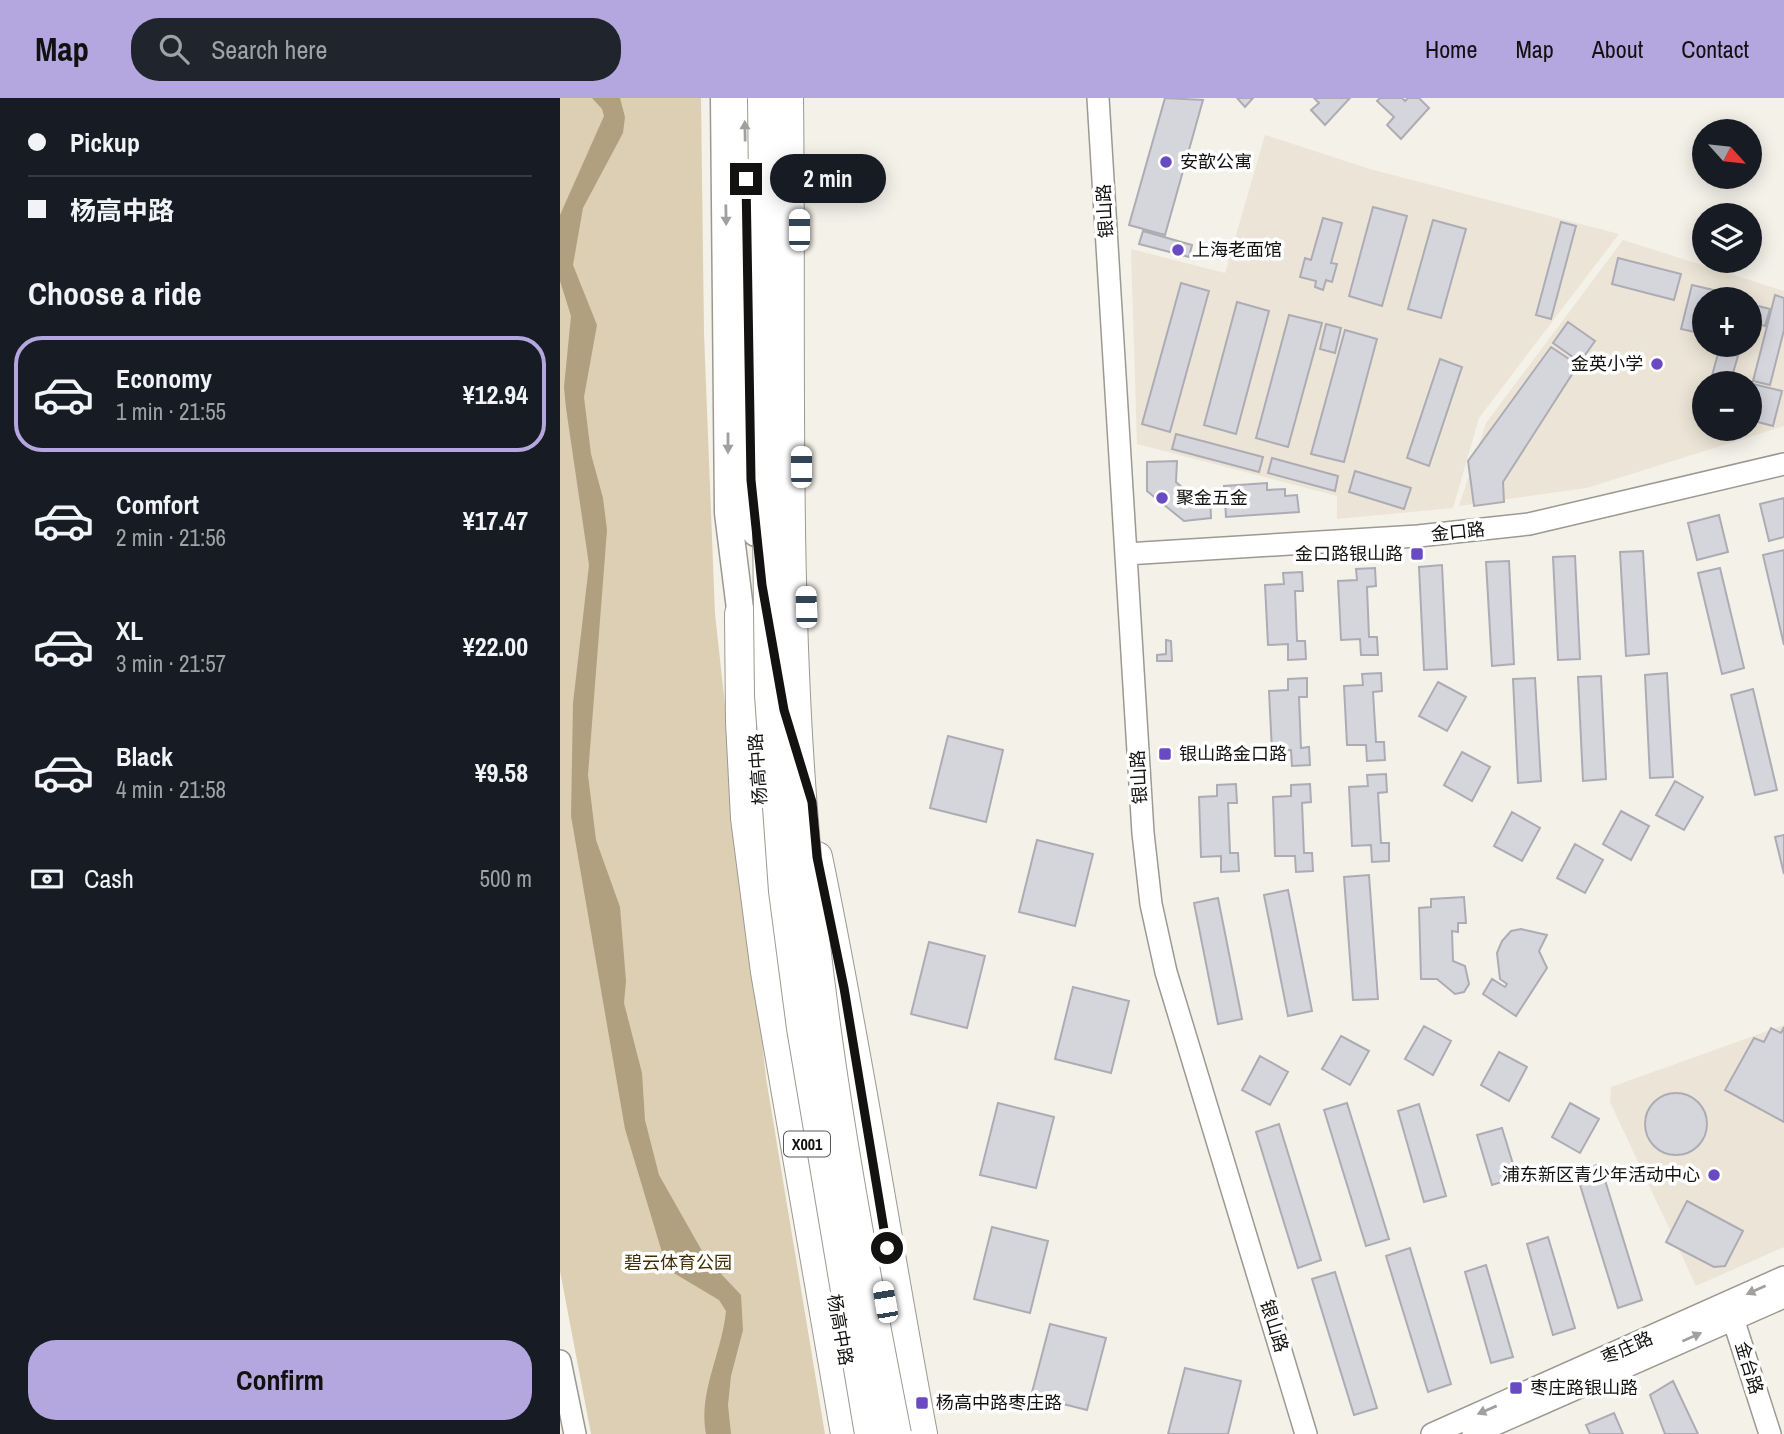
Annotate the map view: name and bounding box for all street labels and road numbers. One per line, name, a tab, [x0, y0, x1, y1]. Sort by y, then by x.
street label: 银山路	[1091, 183, 1118, 239]
street label: 金口路	[1430, 516, 1486, 547]
street label: 杨高中路	[743, 732, 772, 806]
street label: 银山路	[1125, 749, 1152, 805]
road number: X001	[784, 1132, 830, 1156]
street label: 杨高中路	[822, 1292, 859, 1368]
street label: 银山路	[1255, 1296, 1294, 1355]
street label: 枣庄路	[1597, 1325, 1657, 1370]
street label: 金台路	[1730, 1338, 1769, 1397]

